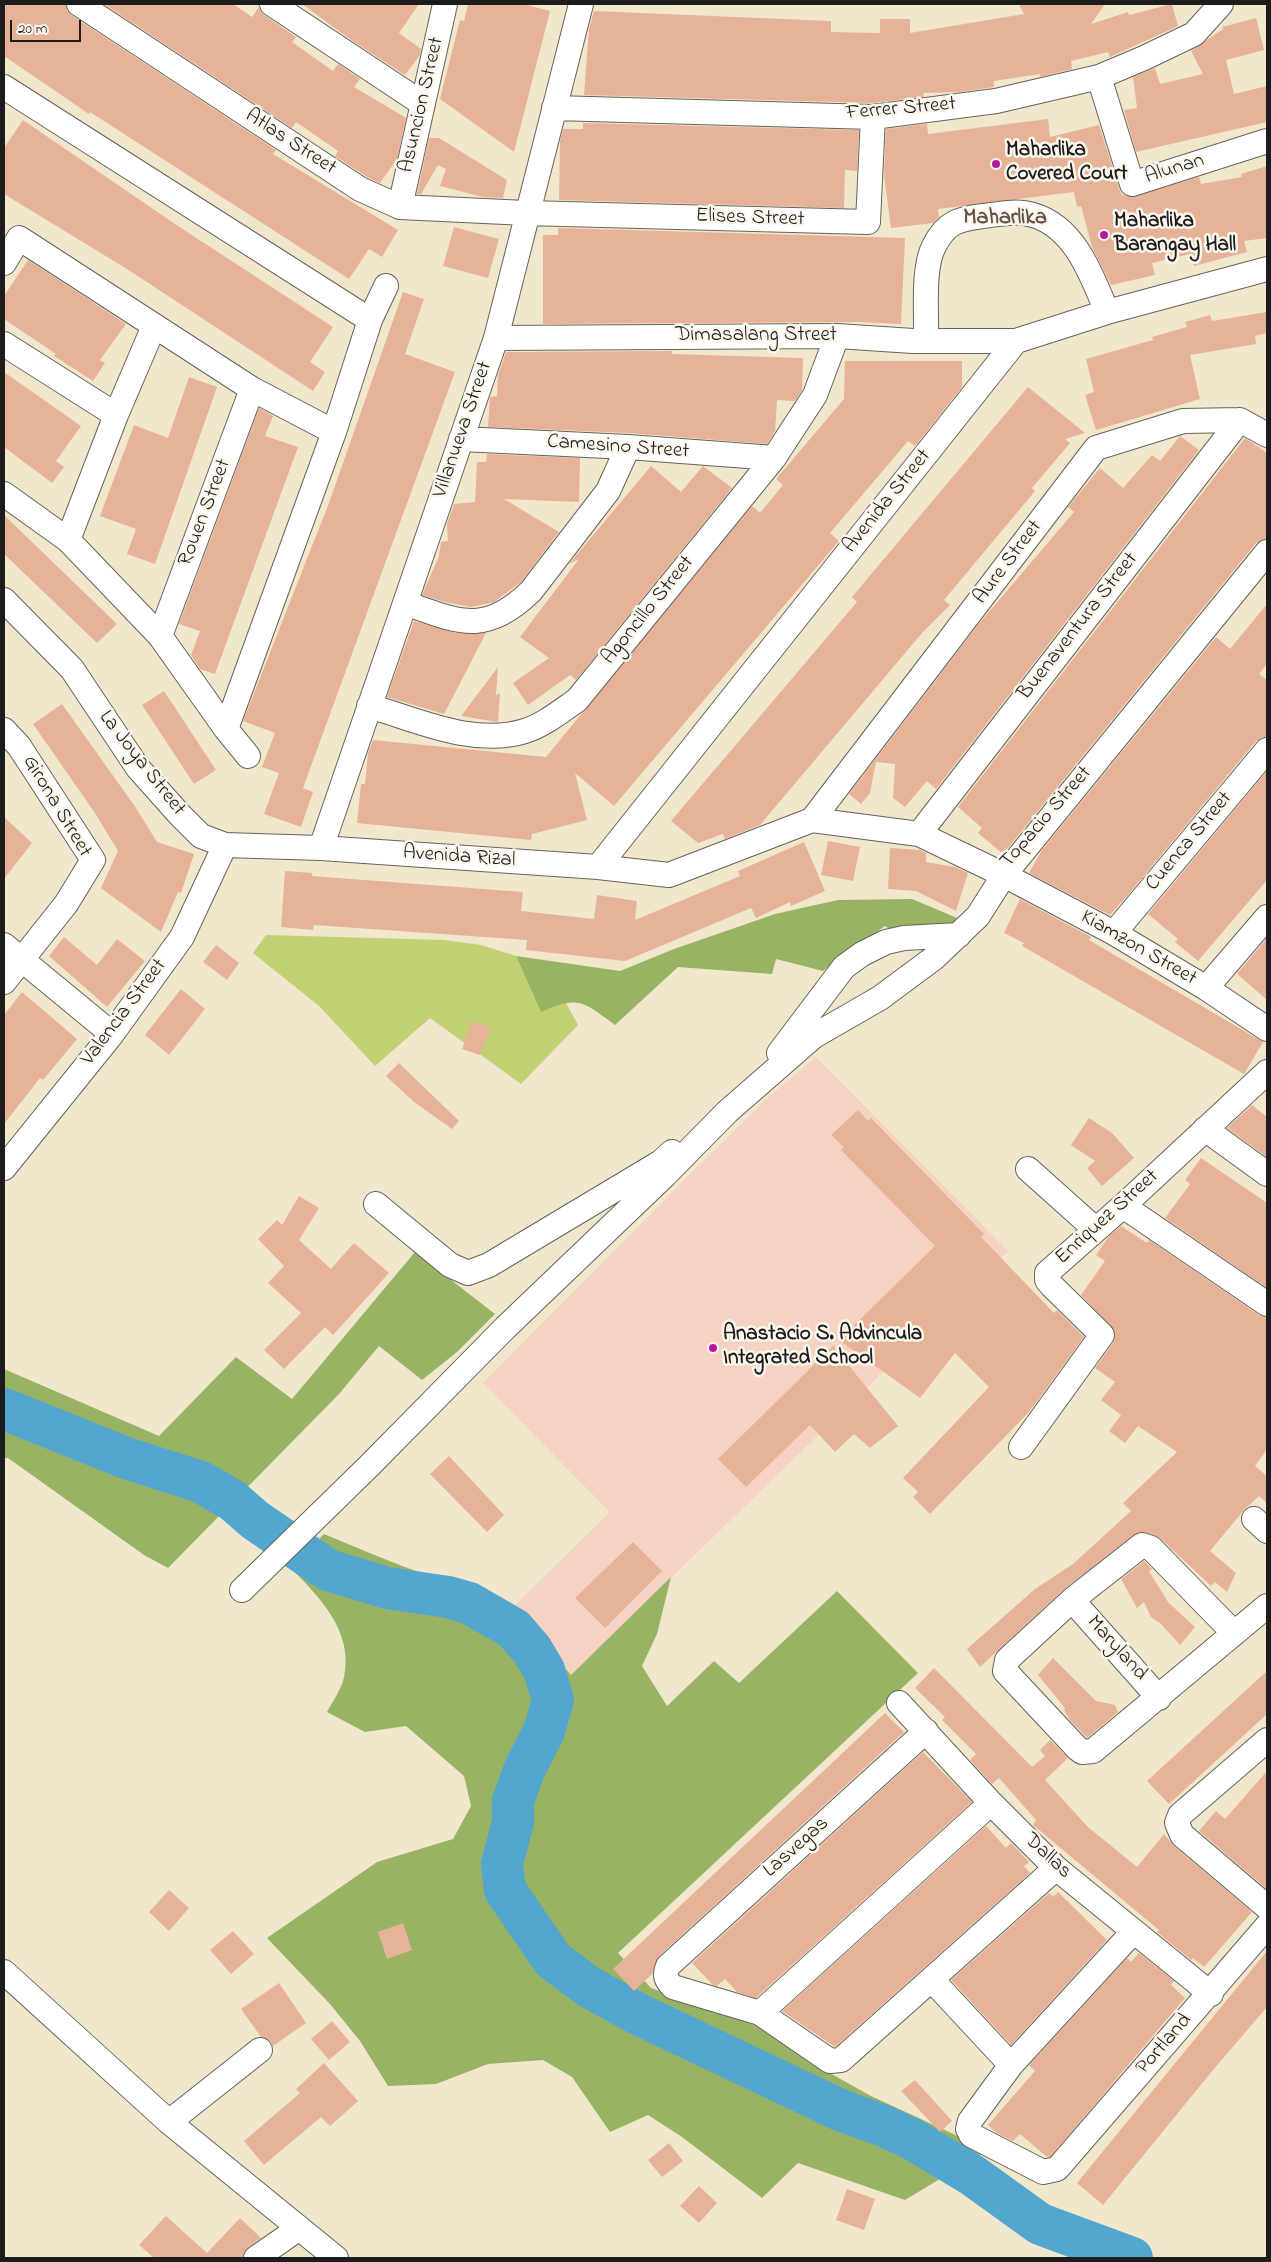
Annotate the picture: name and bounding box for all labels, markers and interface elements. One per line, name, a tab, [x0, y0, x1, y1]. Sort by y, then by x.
scale bar	[12, 10, 84, 42]
text: 20 m	[18, 18, 47, 40]
street label: Asuncion Street	[395, 35, 451, 175]
street label: Ferrer Street	[845, 93, 957, 127]
street label: Atlas Street	[240, 104, 340, 182]
place label: Maharlika Covered Court	[1006, 139, 1128, 189]
street label: Alunan	[1142, 149, 1208, 191]
marker: Maharlika Covered Court	[990, 158, 1002, 170]
street label: Elises Street	[695, 205, 805, 233]
district label: Maharlika	[963, 206, 1047, 232]
place label: Maharlika Barangay Hall	[1114, 210, 1236, 260]
marker: Maharlika Barangay Hall	[1098, 229, 1110, 241]
street label: Dimasalang Street	[675, 324, 837, 350]
street label: Villanueva Street	[429, 359, 499, 501]
street label: Camesino Street	[546, 430, 690, 466]
street label: Avenida Street	[838, 445, 938, 559]
street label: Rouen Street	[174, 456, 238, 570]
street label: Aure Street	[969, 516, 1049, 610]
street label: Buenaventura Street	[1013, 548, 1145, 706]
street label: Agoncillo Street	[597, 551, 701, 671]
street label: La Joya Street	[92, 706, 190, 822]
street label: Girona Street	[16, 752, 96, 862]
street label: Topacio Street	[996, 762, 1098, 874]
street label: Cuenca Street	[1141, 787, 1239, 897]
street label: Avenida Rizal	[402, 842, 516, 874]
street label: Kiamzon Street	[1075, 906, 1201, 992]
street label: Valencia Street	[77, 955, 173, 1071]
street label: Enriquez Street	[1051, 1165, 1165, 1271]
place label: Anastacio S. Advincula Integrated School	[723, 1323, 922, 1373]
marker: Anastacio S. Advincula Integrated School	[707, 1342, 719, 1354]
street label: Maryland	[1080, 1611, 1152, 1687]
street label: Lasvegas	[759, 1812, 835, 1884]
street label: Dallas	[1018, 1829, 1076, 1885]
street label: Portland	[1132, 2009, 1198, 2081]

